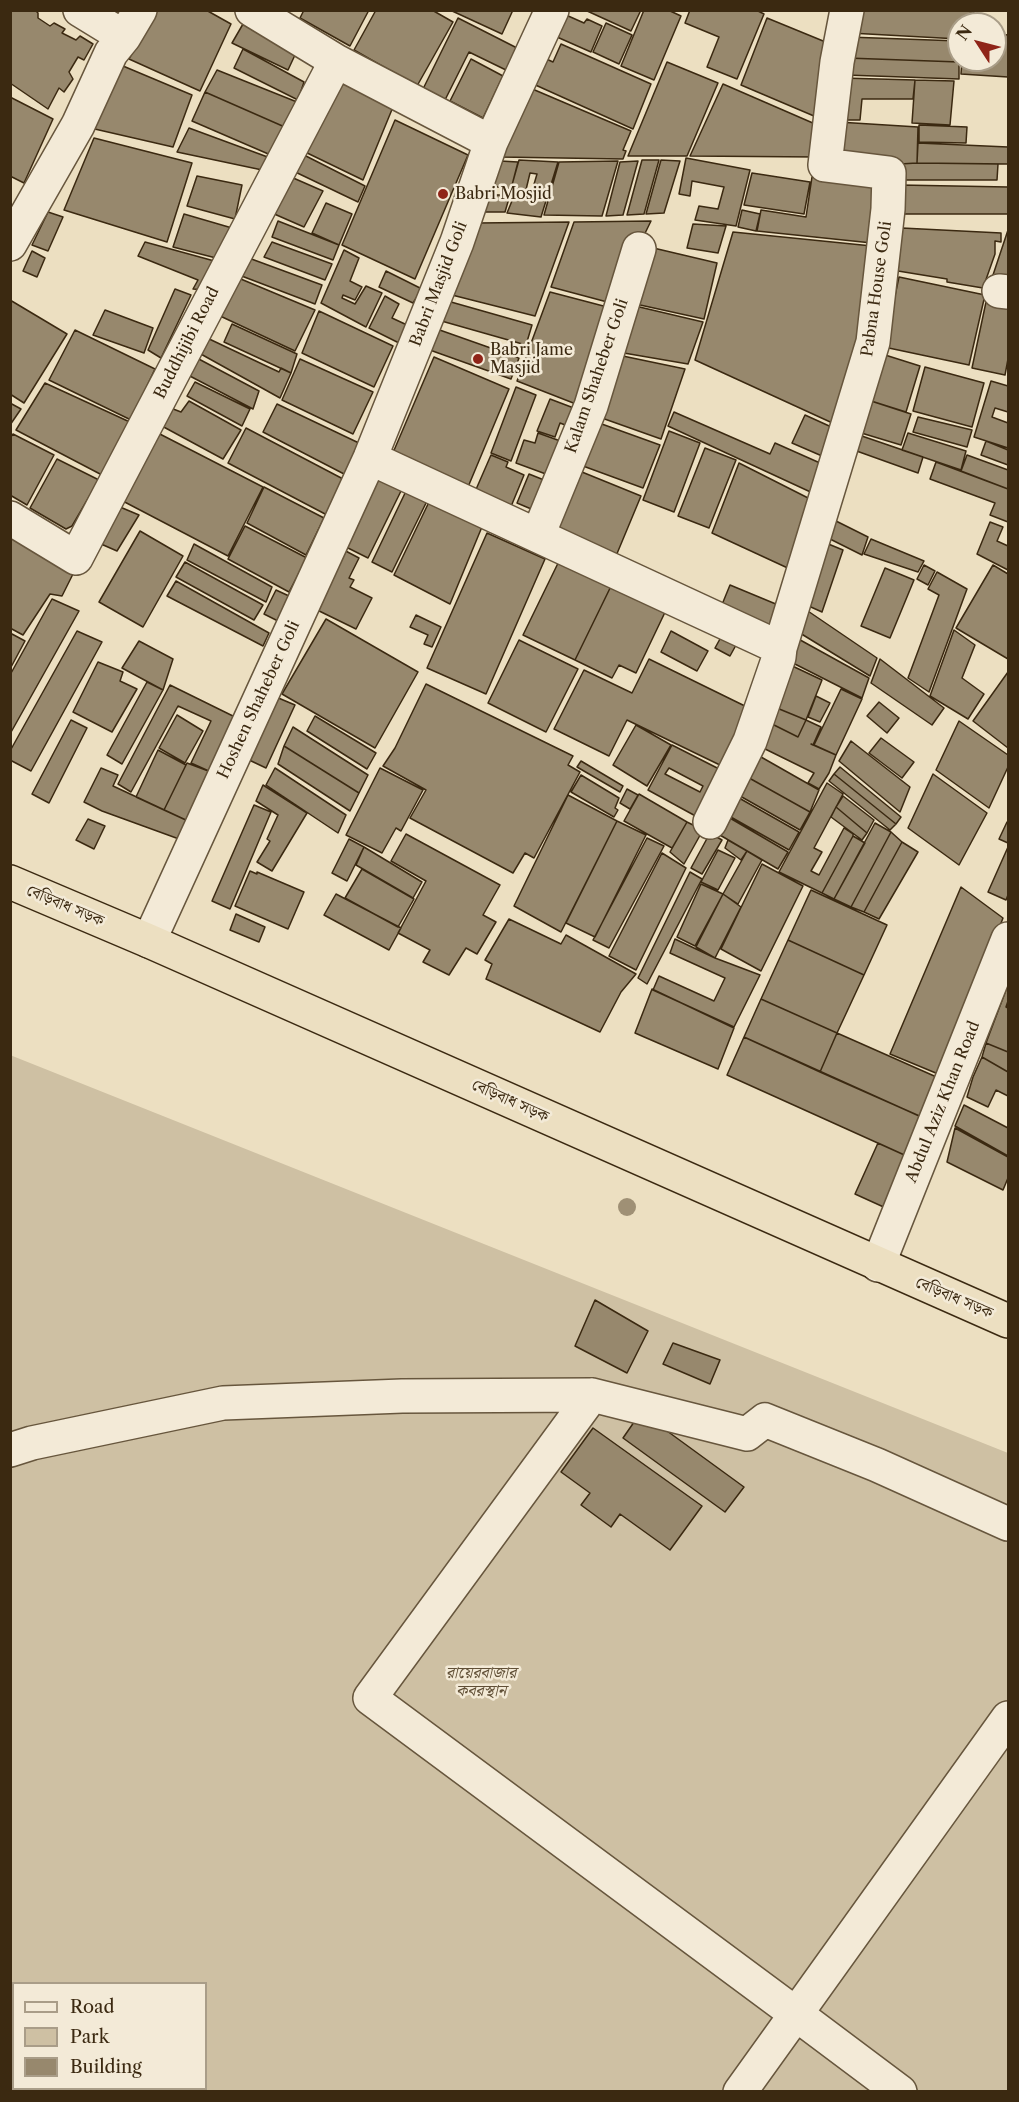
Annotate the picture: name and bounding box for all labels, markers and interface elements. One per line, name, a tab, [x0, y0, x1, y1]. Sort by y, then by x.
north arrow	[947, 12, 1007, 72]
text: N	[952, 21, 976, 44]
place label: Babri Mosjid	[455, 184, 552, 204]
marker: Babri Mosjid	[436, 187, 450, 201]
street label: Babri Masjid Goli	[406, 219, 472, 349]
street label: Pabna House Goli	[858, 220, 896, 358]
street label: Buddhijibi Road	[150, 284, 224, 402]
street label: Kalam Shaheber Goli	[562, 296, 632, 456]
place label: Babri Jame Masjid	[490, 340, 573, 378]
marker: Babri Jame Masjid	[471, 352, 485, 366]
street label: Hoshen Shaheber Goli	[214, 618, 304, 782]
street label: বেড়িবাধ সড়ক	[23, 881, 107, 931]
street label: Abdul Aziz Khan Road	[902, 1018, 984, 1186]
street label: বেড়িবাধ সড়ক	[468, 1075, 552, 1127]
street label: বেড়িবাধ সড়ক	[912, 1273, 996, 1323]
park label: রায়েরবাজার কবরস্থান	[446, 1663, 516, 1701]
legend	[12, 1982, 207, 2090]
text: Road	[70, 1996, 115, 2018]
text: Park	[70, 2026, 109, 2048]
text: Building	[70, 2056, 142, 2078]

